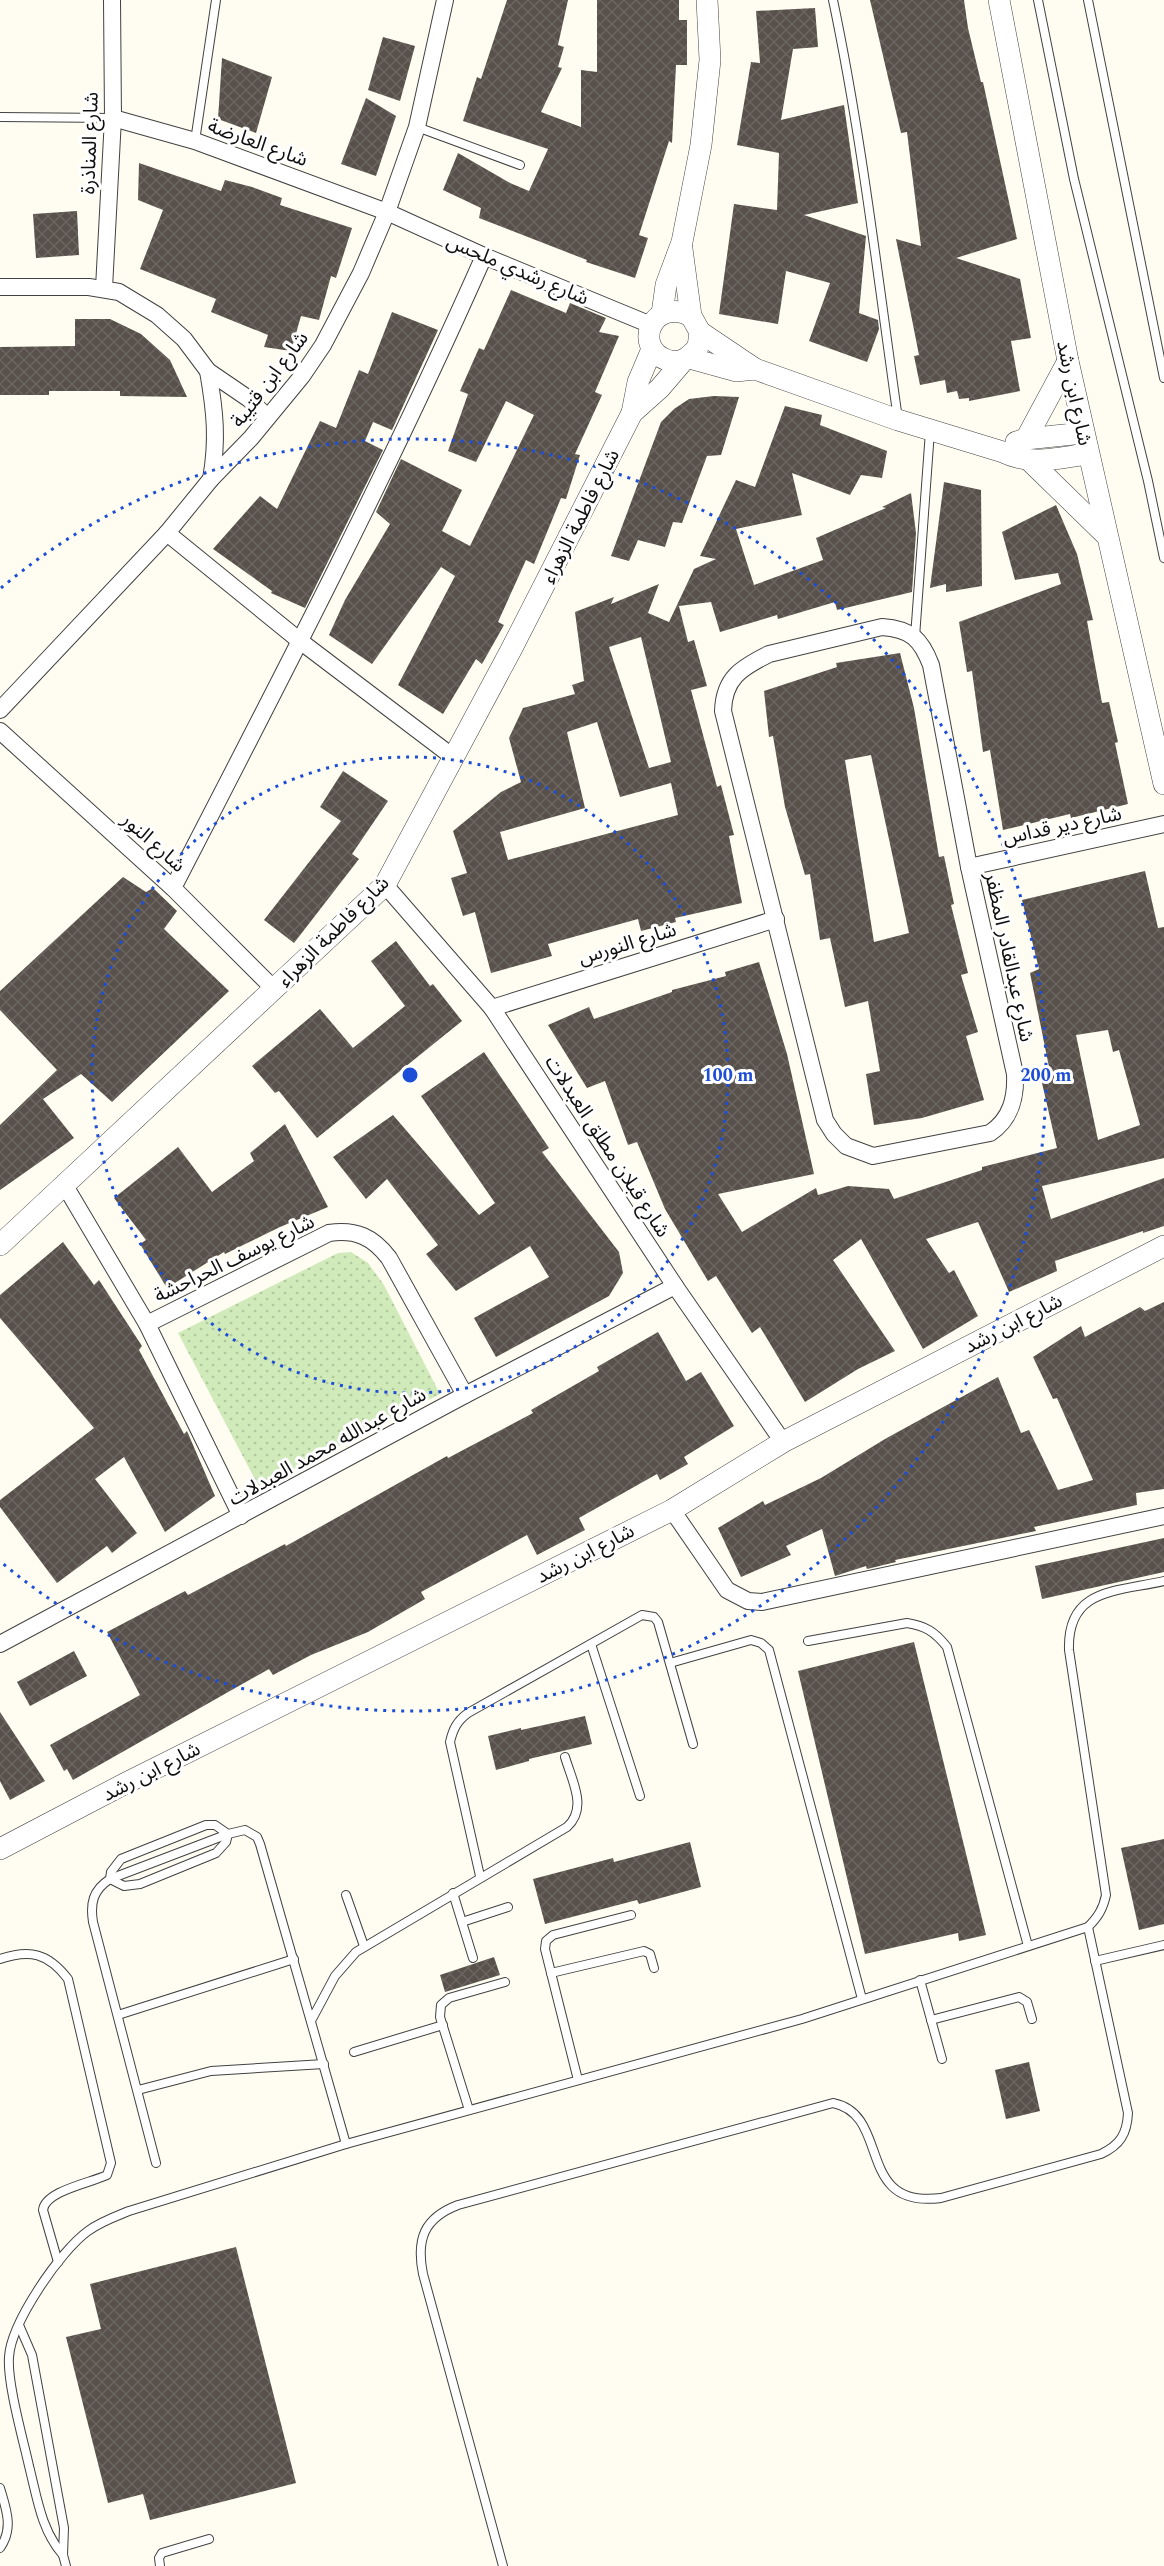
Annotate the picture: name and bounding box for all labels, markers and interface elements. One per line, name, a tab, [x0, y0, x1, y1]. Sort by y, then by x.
street label: شارع المناذرة	[73, 91, 107, 195]
street label: شارع العارضة	[203, 111, 312, 175]
street label: شارع رشدي ملحس	[442, 226, 593, 313]
street label: شارع ابن قتيبة	[223, 325, 316, 434]
street label: شارع ابن رشد	[1048, 338, 1100, 449]
street label: شارع فاطمة الزهراء	[534, 444, 628, 589]
street label: شارع دير قداس	[1000, 799, 1124, 853]
street label: شارع النور	[114, 805, 192, 880]
street label: شارع فاطمة الزهراء	[271, 869, 396, 994]
street label: شارع عبدالقادر المظفر	[976, 869, 1042, 1045]
street label: شارع النورس	[575, 915, 680, 973]
street label: شارع قبلان مطلق العبدلات	[537, 1050, 677, 1243]
text: 100 m	[702, 1062, 754, 1089]
text: 200 m	[1020, 1062, 1072, 1089]
centre of rings	[400, 1065, 420, 1085]
street label: شارع يوسف الحراحشة	[149, 1207, 320, 1311]
street label: شارع ابن رشد	[959, 1286, 1068, 1361]
street label: شارع عبدالله محمد العبدلات	[223, 1380, 432, 1514]
street label: شارع ابن رشد	[531, 1516, 640, 1591]
street label: شارع ابن رشد	[97, 1734, 206, 1809]

